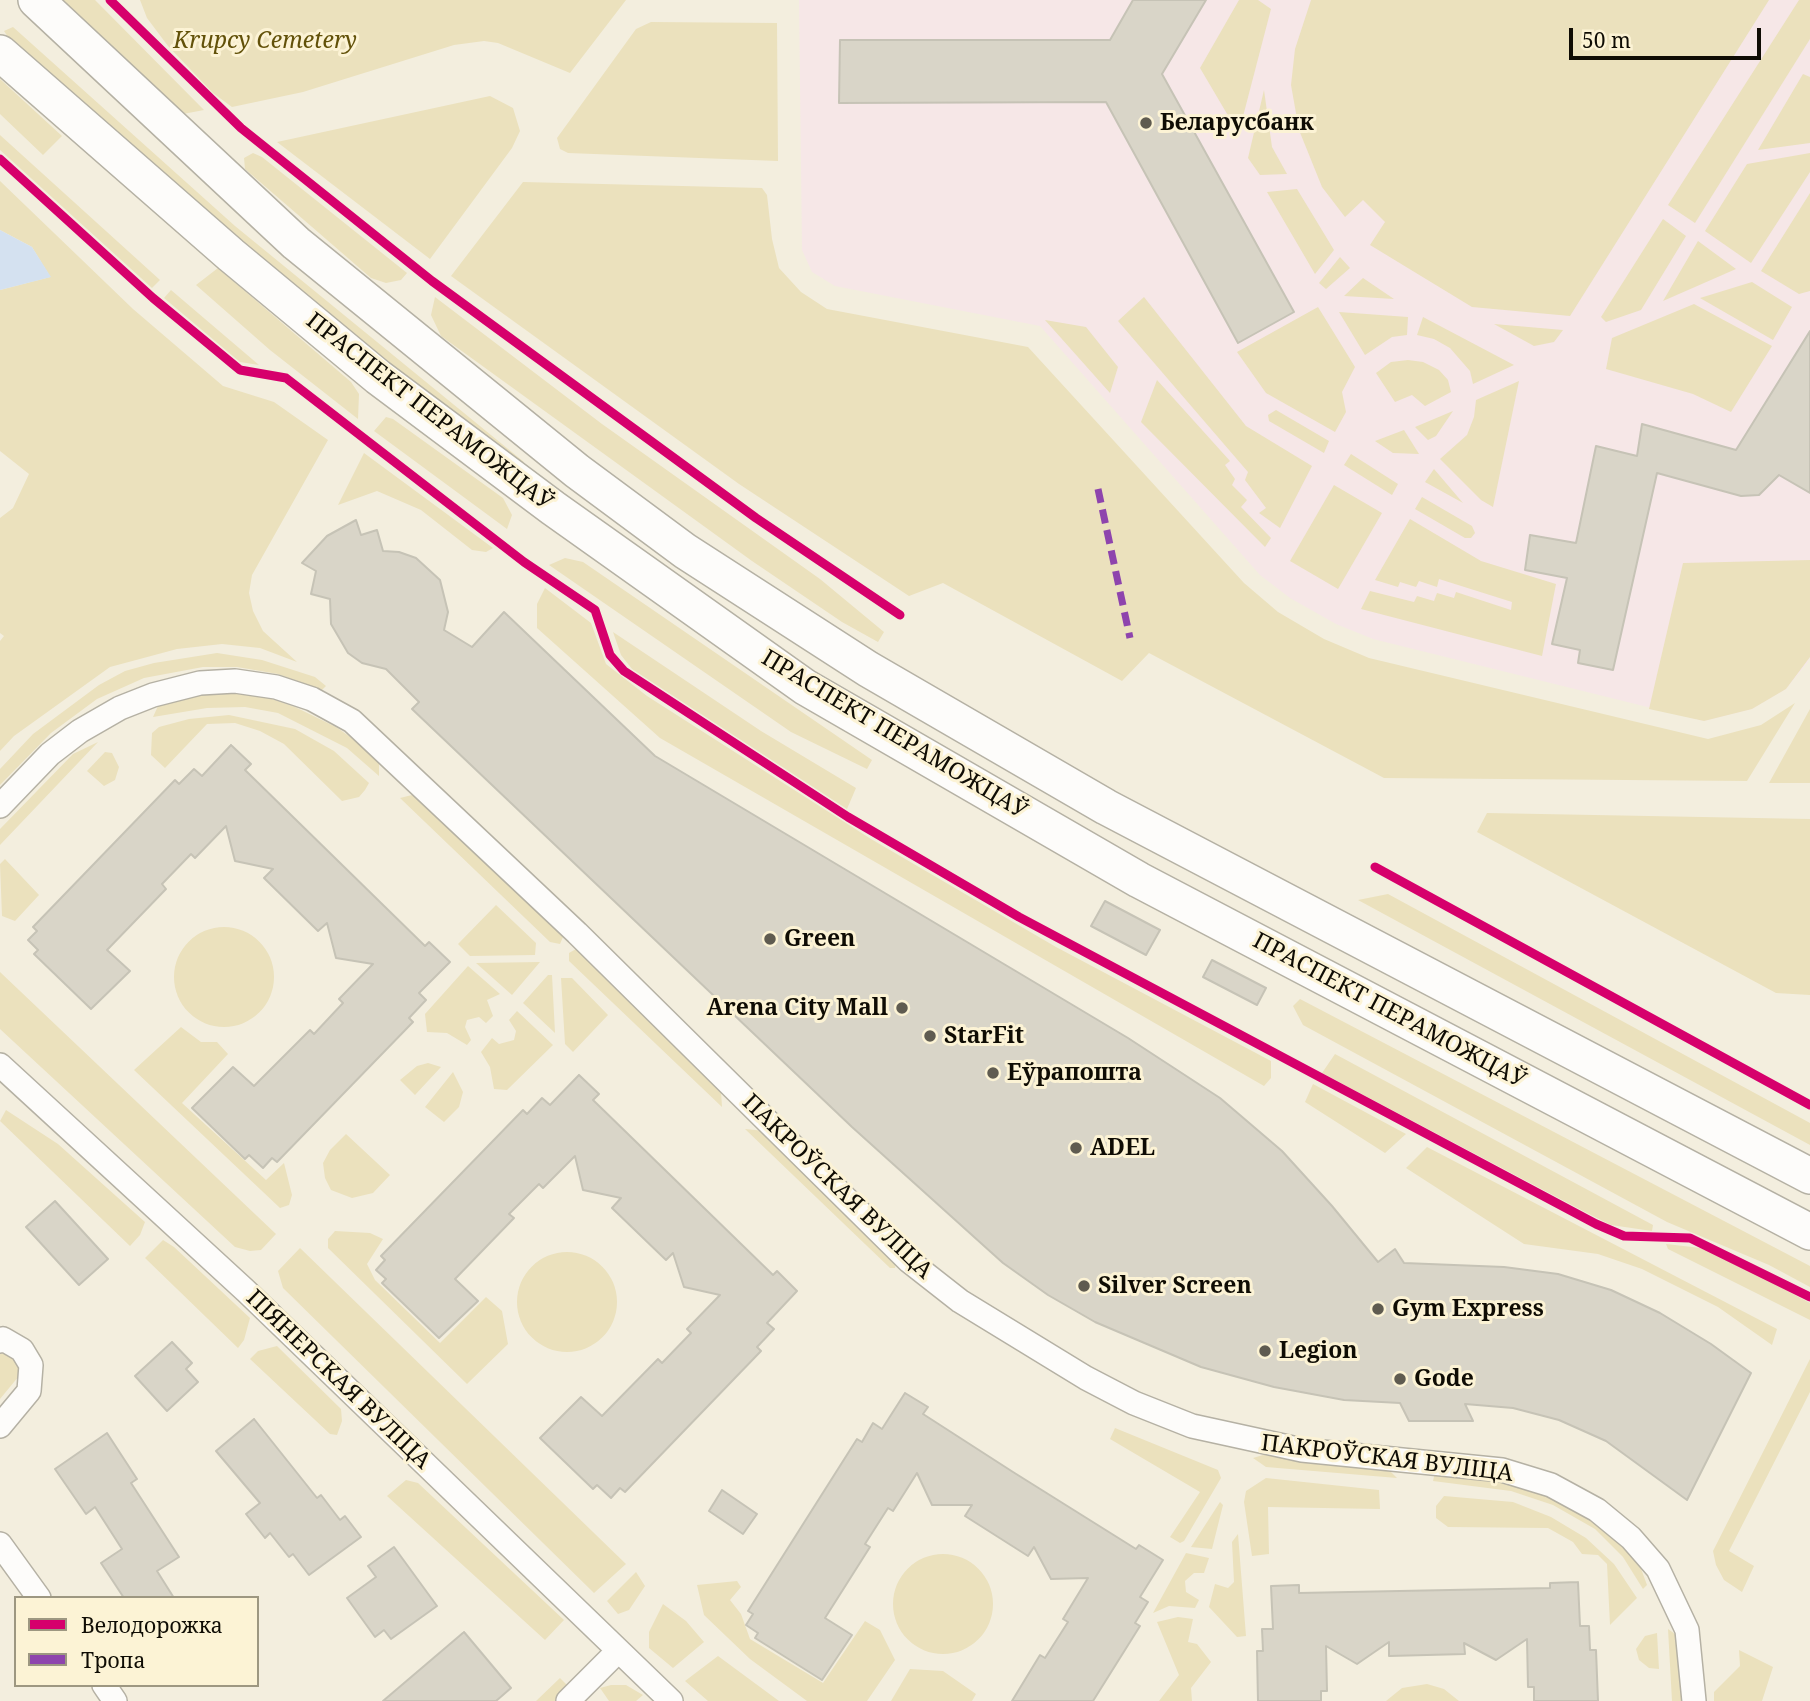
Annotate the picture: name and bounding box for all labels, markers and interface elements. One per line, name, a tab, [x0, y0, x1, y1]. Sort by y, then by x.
scale bar	[1572, 14, 1764, 58]
text: 50 m	[1582, 26, 1631, 54]
park label: Krupcy Cemetery	[173, 27, 357, 55]
place label: Беларусбанк	[1160, 109, 1314, 137]
marker: Беларусбанк	[1138, 115, 1154, 131]
street label: ПРАСПЕКТ ПЕРАМОЖЦАЎ	[300, 307, 558, 517]
street label: ПРАСПЕКТ ПЕРАМОЖЦАЎ	[756, 645, 1032, 825]
place label: Green	[784, 925, 855, 953]
street label: ПРАСПЕКТ ПЕРАМОЖЦАЎ	[1248, 927, 1530, 1095]
marker: Green	[762, 931, 778, 947]
place label: Arena City Mall	[706, 994, 888, 1022]
marker: Arena City Mall	[894, 1000, 910, 1016]
place label: StarFit	[944, 1022, 1024, 1050]
marker: StarFit	[922, 1028, 938, 1044]
place label: Еўрапошта	[1007, 1059, 1142, 1087]
marker: Еўрапошта	[985, 1065, 1001, 1081]
street label: ПАКРОЎСКАЯ ВУЛІЦА	[736, 1089, 938, 1285]
place label: ADEL	[1090, 1134, 1155, 1162]
marker: ADEL	[1068, 1140, 1084, 1156]
place label: Silver Screen	[1098, 1272, 1252, 1300]
marker: Silver Screen	[1076, 1278, 1092, 1294]
street label: ПІЯНЕРСКАЯ ВУЛІЦА	[240, 1285, 436, 1475]
place label: Gym Express	[1392, 1295, 1544, 1323]
marker: Gym Express	[1370, 1301, 1386, 1317]
place label: Legion	[1279, 1337, 1358, 1365]
marker: Legion	[1257, 1343, 1273, 1359]
place label: Gode	[1414, 1365, 1474, 1393]
marker: Gode	[1392, 1371, 1408, 1387]
street label: ПАКРОЎСКАЯ ВУЛІЦА	[1259, 1430, 1515, 1488]
legend	[14, 1596, 259, 1687]
text: Велодорожка	[81, 1611, 223, 1639]
text: Тропа	[81, 1646, 145, 1674]

